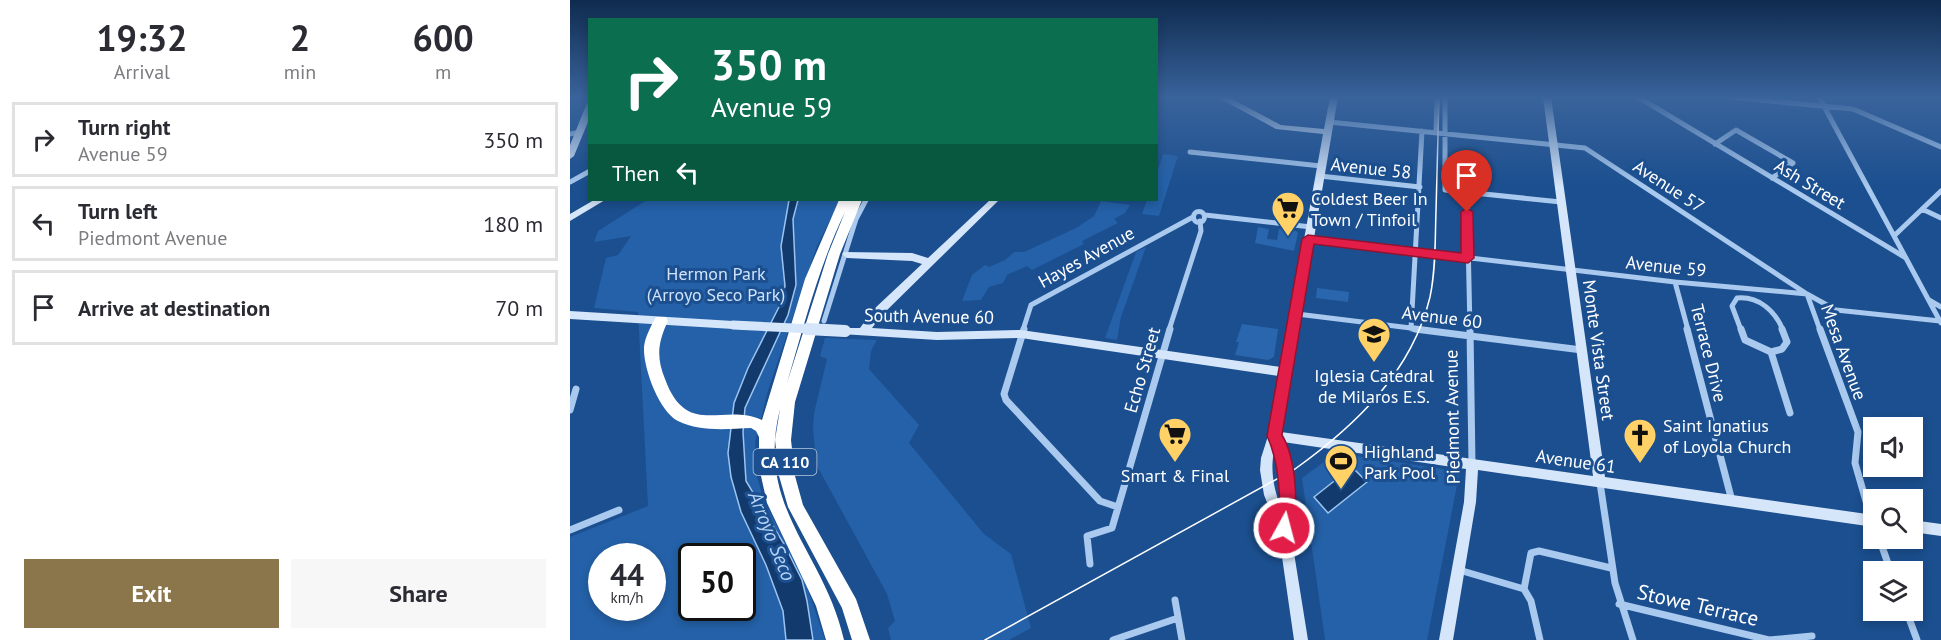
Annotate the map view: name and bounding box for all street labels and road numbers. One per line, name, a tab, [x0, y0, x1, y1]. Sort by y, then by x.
street label: Avenue 58	[1330, 152, 1412, 184]
street label: Avenue 57	[1629, 154, 1709, 218]
street label: Ash Street	[1770, 154, 1850, 214]
street label: Hayes Avenue	[1034, 221, 1138, 293]
street label: Avenue 59	[1625, 250, 1707, 282]
street label: Monte Vista Street	[1578, 278, 1620, 422]
street label: Avenue 60	[1401, 301, 1484, 333]
street label: Mesa Avenue	[1816, 301, 1872, 403]
street label: Terrace Drive	[1686, 302, 1732, 404]
street label: South Avenue 60	[864, 303, 994, 329]
street label: Echo Street	[1119, 325, 1165, 415]
street label: Piedmont Avenue	[1439, 350, 1465, 484]
street label: Avenue 61	[1534, 444, 1618, 478]
road number: CA 110	[754, 449, 816, 475]
street label: Stowe Terrace	[1635, 578, 1761, 632]

